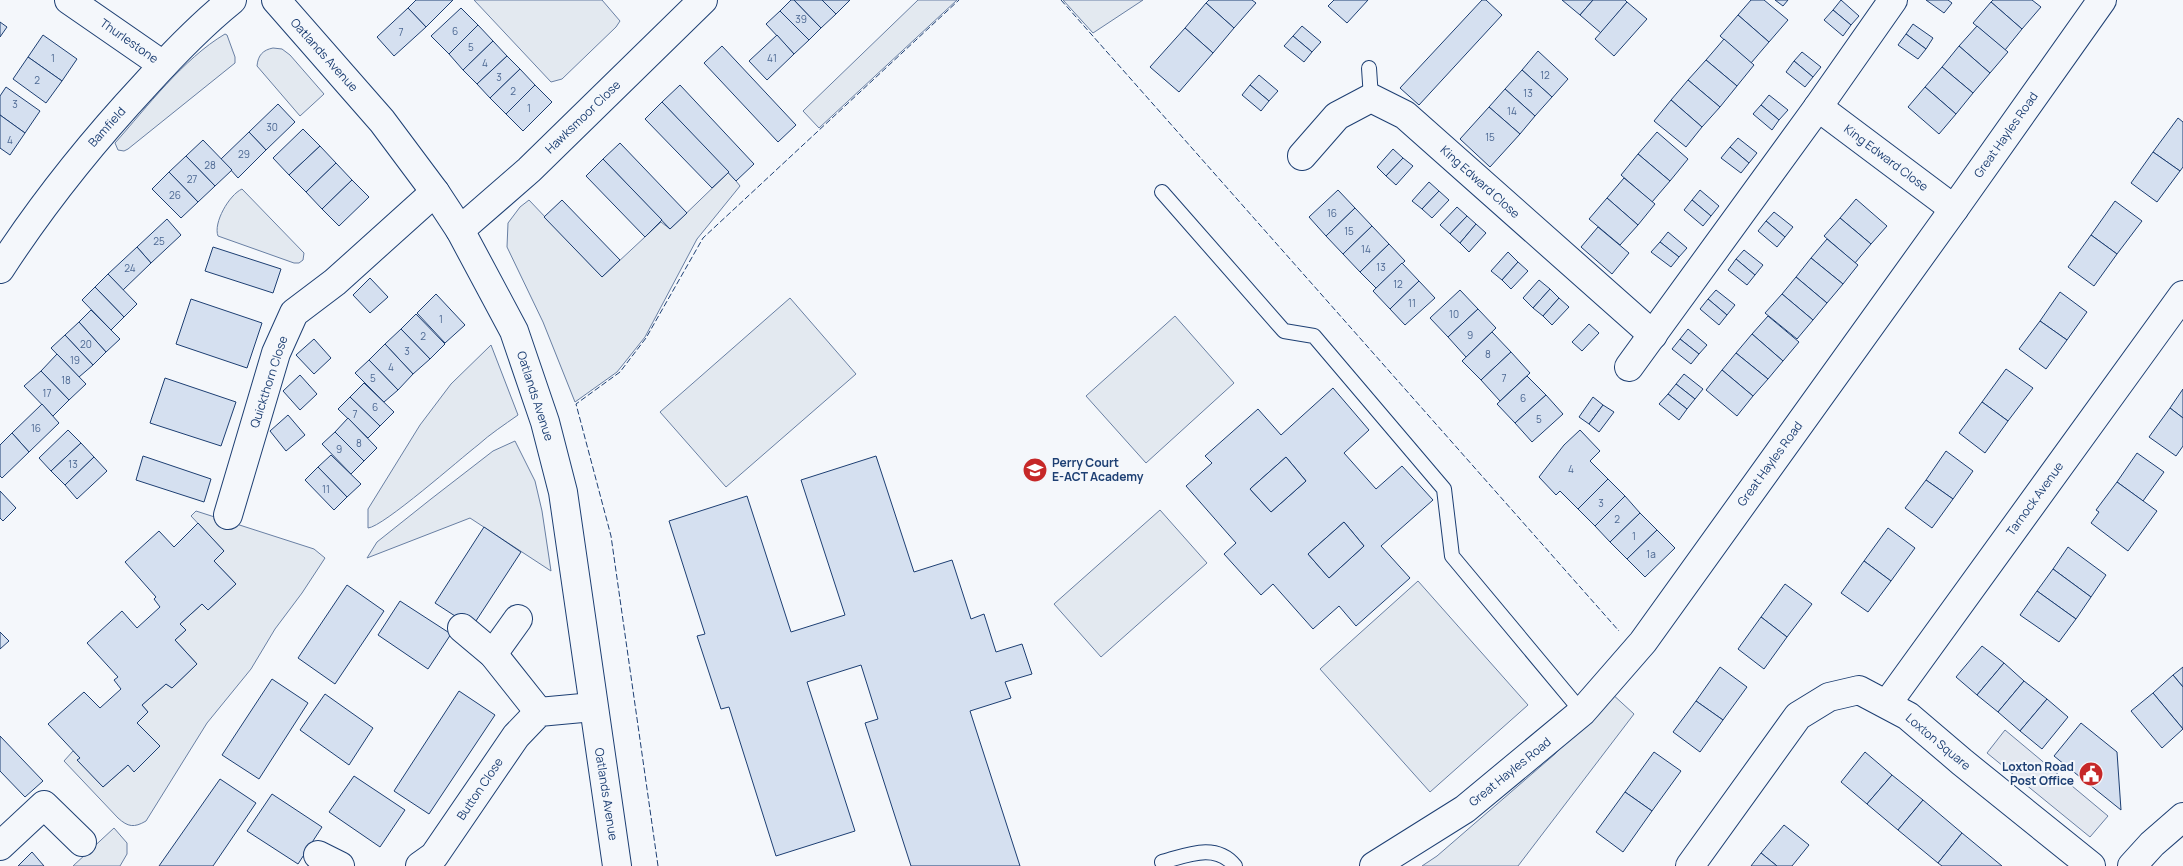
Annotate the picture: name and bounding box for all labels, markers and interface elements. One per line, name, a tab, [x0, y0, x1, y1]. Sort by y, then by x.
house number: 39	[795, 12, 807, 26]
street label: Thurlestone	[97, 14, 162, 67]
street label: Oatlands Avenue	[287, 14, 362, 95]
house number: 6	[452, 24, 458, 38]
house number: 7	[398, 25, 404, 39]
house number: 5	[468, 40, 474, 54]
house number: 1	[51, 51, 55, 65]
house number: 41	[767, 51, 777, 65]
house number: 4	[482, 56, 488, 70]
house number: 12	[1540, 68, 1550, 82]
house number: 3	[496, 70, 502, 84]
house number: 2	[34, 73, 40, 87]
street label: Hawksmoor Close	[541, 76, 624, 157]
house number: 2	[510, 84, 516, 98]
house number: 13	[1523, 86, 1533, 100]
street label: Great Hayles Road	[1970, 88, 2042, 181]
house number: 3	[12, 97, 18, 111]
house number: 1	[527, 101, 531, 115]
street label: Bamfield	[84, 103, 129, 150]
house number: 14	[1507, 104, 1517, 118]
house number: 30	[266, 120, 278, 134]
street label: King Edward Close	[1841, 120, 1932, 195]
house number: 15	[1485, 130, 1495, 144]
house number: 4	[7, 133, 13, 147]
street label: King Edward Close	[1437, 141, 1524, 222]
house number: 29	[238, 147, 250, 161]
house number: 28	[204, 158, 216, 172]
house number: 27	[187, 172, 197, 186]
house number: 26	[169, 188, 181, 202]
house number: 16	[1327, 206, 1337, 220]
house number: 15	[1344, 224, 1354, 238]
house number: 25	[153, 234, 165, 248]
house number: 14	[1361, 242, 1371, 256]
house number: 13	[1376, 260, 1386, 274]
house number: 24	[124, 261, 136, 275]
house number: 12	[1393, 277, 1403, 291]
house number: 11	[1408, 296, 1416, 310]
house number: 10	[1449, 307, 1459, 321]
house number: 1	[439, 312, 443, 326]
house number: 9	[1467, 328, 1473, 342]
house number: 2	[420, 329, 426, 343]
street label: Quickthorn Close	[246, 334, 291, 430]
house number: 20	[80, 337, 92, 351]
house number: 3	[404, 344, 410, 358]
house number: 8	[1485, 347, 1491, 361]
street label: Oatlands Avenue	[513, 349, 558, 443]
house number: 19	[70, 353, 80, 367]
house number: 4	[388, 360, 394, 374]
house number: 5	[370, 371, 376, 385]
house number: 7	[1501, 371, 1507, 385]
house number: 18	[61, 373, 71, 387]
house number: 17	[43, 386, 51, 400]
house number: 6	[1520, 391, 1526, 405]
house number: 6	[372, 400, 378, 414]
house number: 7	[352, 407, 358, 421]
house number: 5	[1536, 412, 1542, 426]
street label: Great Hayles Road	[1733, 418, 1806, 510]
house number: 16	[31, 421, 41, 435]
house number: 8	[356, 436, 362, 450]
house number: 9	[336, 442, 342, 456]
place label: Perry Court E-ACT Academy	[1052, 454, 1144, 485]
house number: 13	[68, 457, 78, 471]
school or university icon: Perry Court E-ACT Academy	[1022, 457, 1048, 483]
street label: Tarnock Avenue	[2002, 458, 2067, 539]
house number: 4	[1568, 462, 1574, 476]
house number: 11	[322, 482, 330, 496]
house number: 3	[1598, 496, 1604, 510]
house number: 2	[1614, 512, 1620, 526]
house number: 1	[1632, 529, 1636, 543]
house number: 1a	[1646, 547, 1656, 561]
street label: Loxton Square	[1902, 709, 1974, 774]
street label: Great Hayles Road	[1465, 733, 1554, 810]
street label: Oatlands Avenue	[591, 746, 622, 841]
street label: Button Close	[452, 754, 507, 823]
place label: Loxton Road Post Office	[2002, 758, 2074, 789]
public building icon: Loxton Road Post Office	[2078, 761, 2104, 787]

